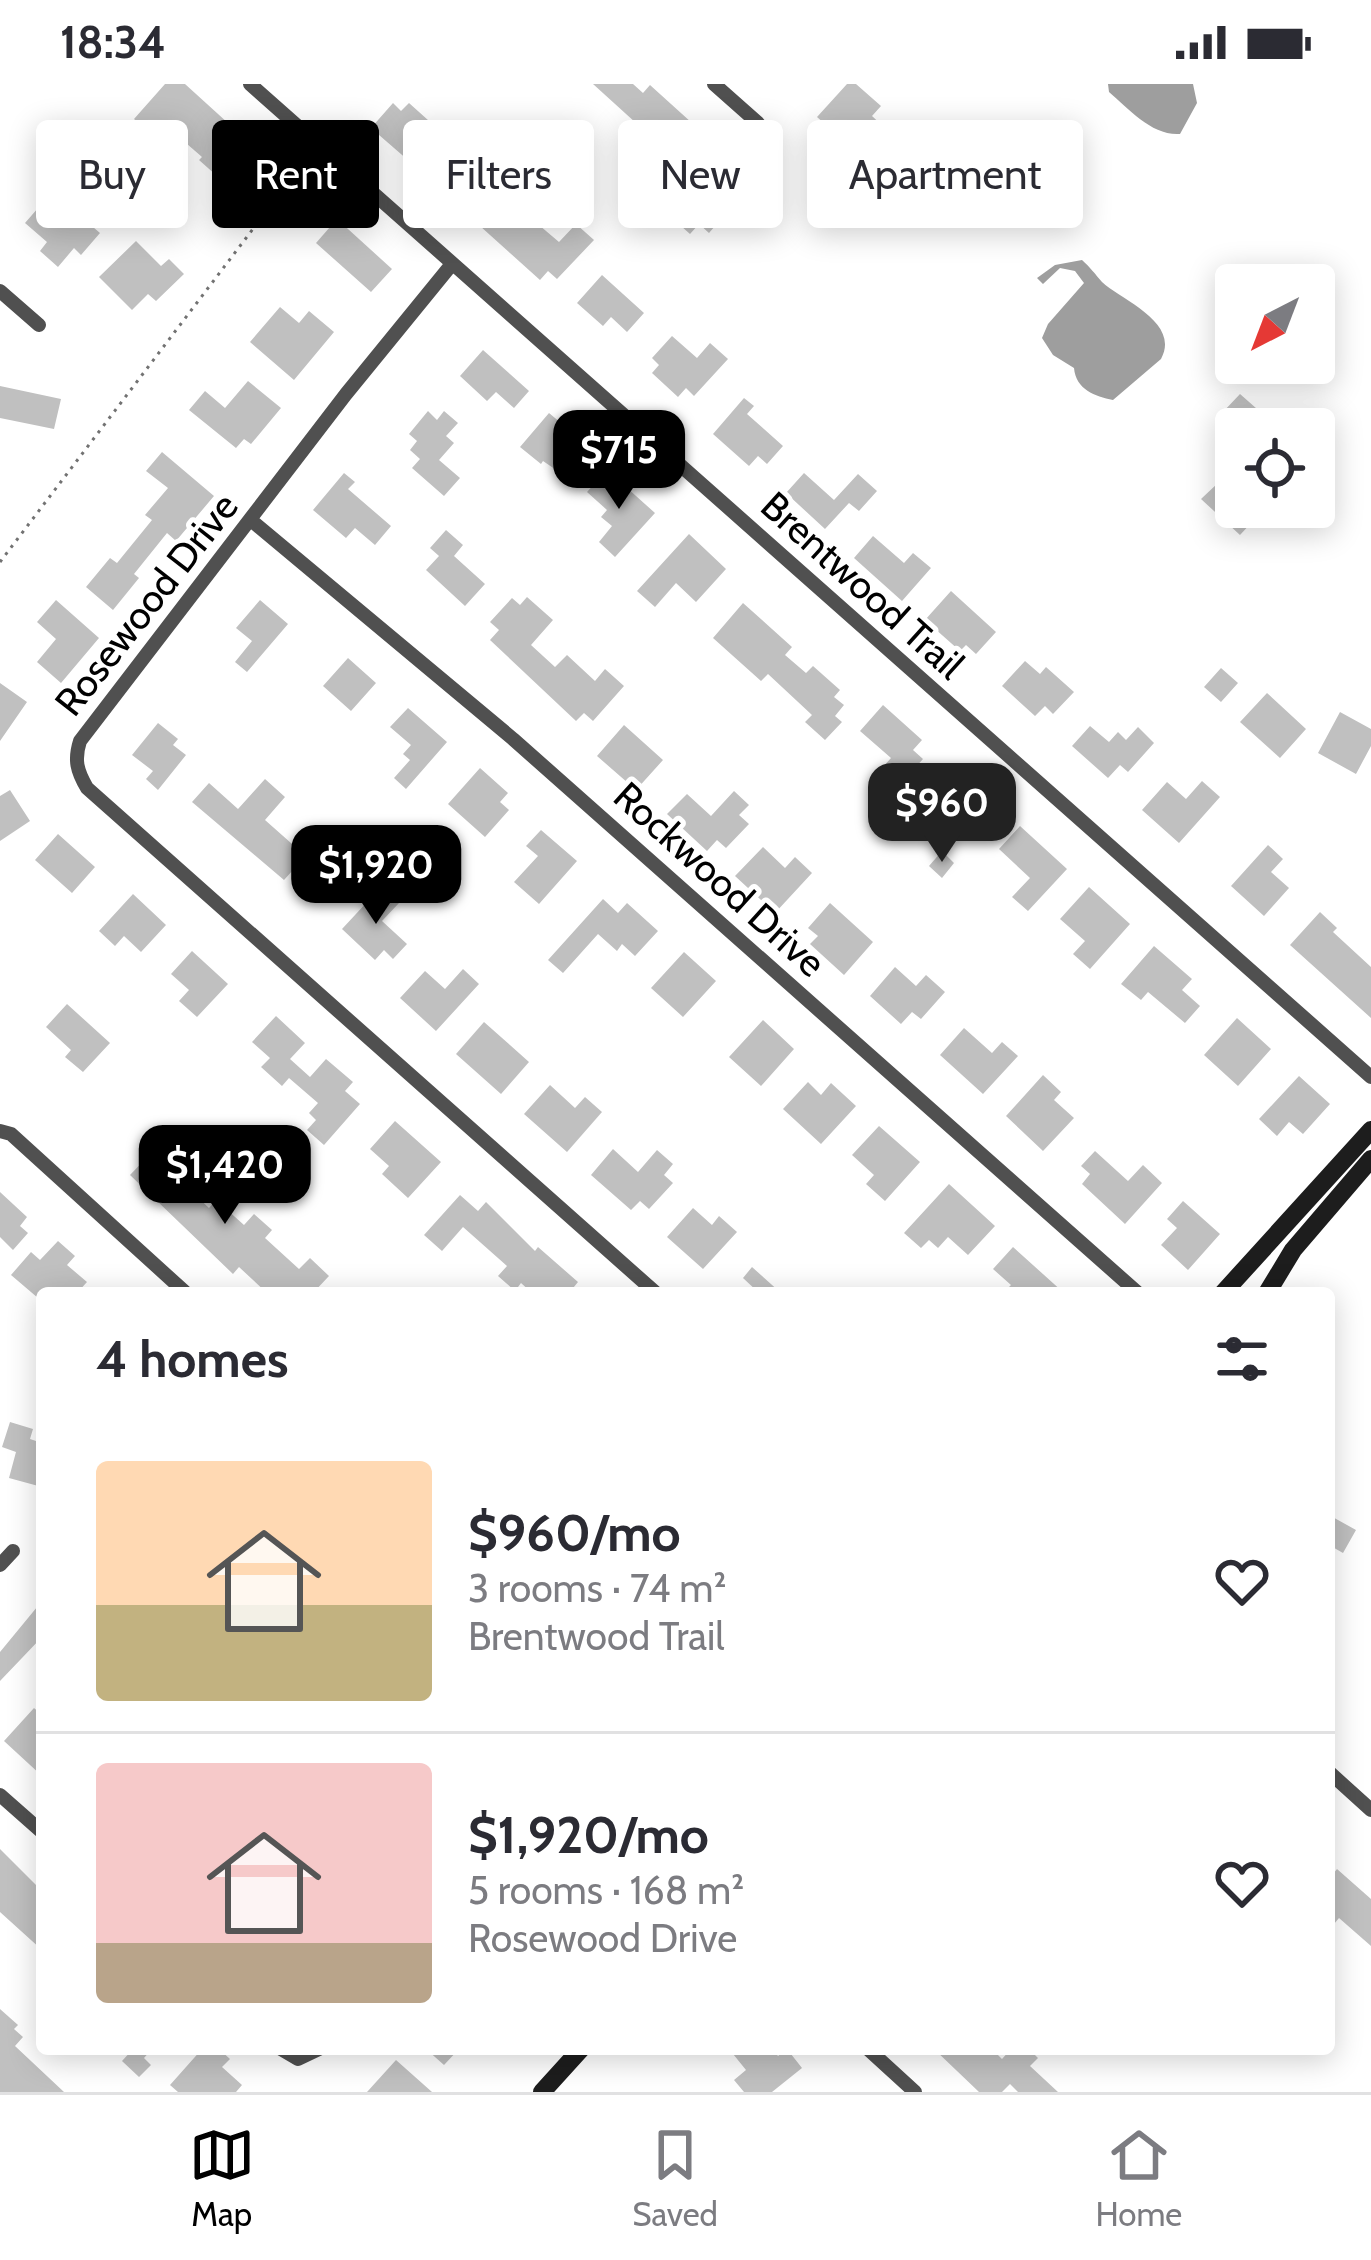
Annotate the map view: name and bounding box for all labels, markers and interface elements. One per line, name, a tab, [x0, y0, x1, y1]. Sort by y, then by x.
text: 18:34	[60, 15, 166, 69]
chip: Buy	[36, 120, 188, 228]
chip: Rent	[212, 120, 379, 228]
chip: Filters	[403, 120, 594, 228]
chip: New	[618, 120, 783, 228]
chip: Apartment	[807, 120, 1083, 228]
north arrow	[1215, 264, 1335, 384]
map controls	[1215, 264, 1335, 528]
button: locate	[1215, 408, 1335, 528]
pin: $715	[548, 410, 690, 512]
text: $715	[580, 425, 658, 473]
street label: Brentwood Trail	[752, 481, 974, 689]
street label: Rosewood Drive	[44, 483, 248, 725]
pin: $960	[871, 763, 1013, 865]
street label: Rockwood Drive	[604, 771, 836, 987]
text: $960	[895, 778, 989, 826]
pin: $1,920	[278, 825, 474, 927]
text: $1,920	[318, 840, 434, 888]
pin: $1,420	[127, 1125, 323, 1227]
text: $1,420	[166, 1140, 284, 1188]
icon: filters	[1209, 1326, 1275, 1392]
text: 4 homes	[96, 1328, 288, 1390]
text: $960/mo	[468, 1502, 681, 1564]
icon: home	[192, 1509, 336, 1653]
icon: heart	[1209, 1548, 1275, 1614]
text: 3 rooms · 74 m²	[468, 1564, 727, 1612]
text: Brentwood Trail	[468, 1612, 724, 1660]
text: $1,920/mo	[468, 1804, 709, 1866]
icon: home	[192, 1811, 336, 1955]
icon: heart	[1209, 1850, 1275, 1916]
text: 5 rooms · 168 m²	[468, 1866, 744, 1914]
text: Rosewood Drive	[468, 1914, 737, 1962]
tab: Map	[189, 2122, 255, 2234]
tab: Saved	[632, 2122, 718, 2234]
tab: Home	[1095, 2122, 1182, 2234]

